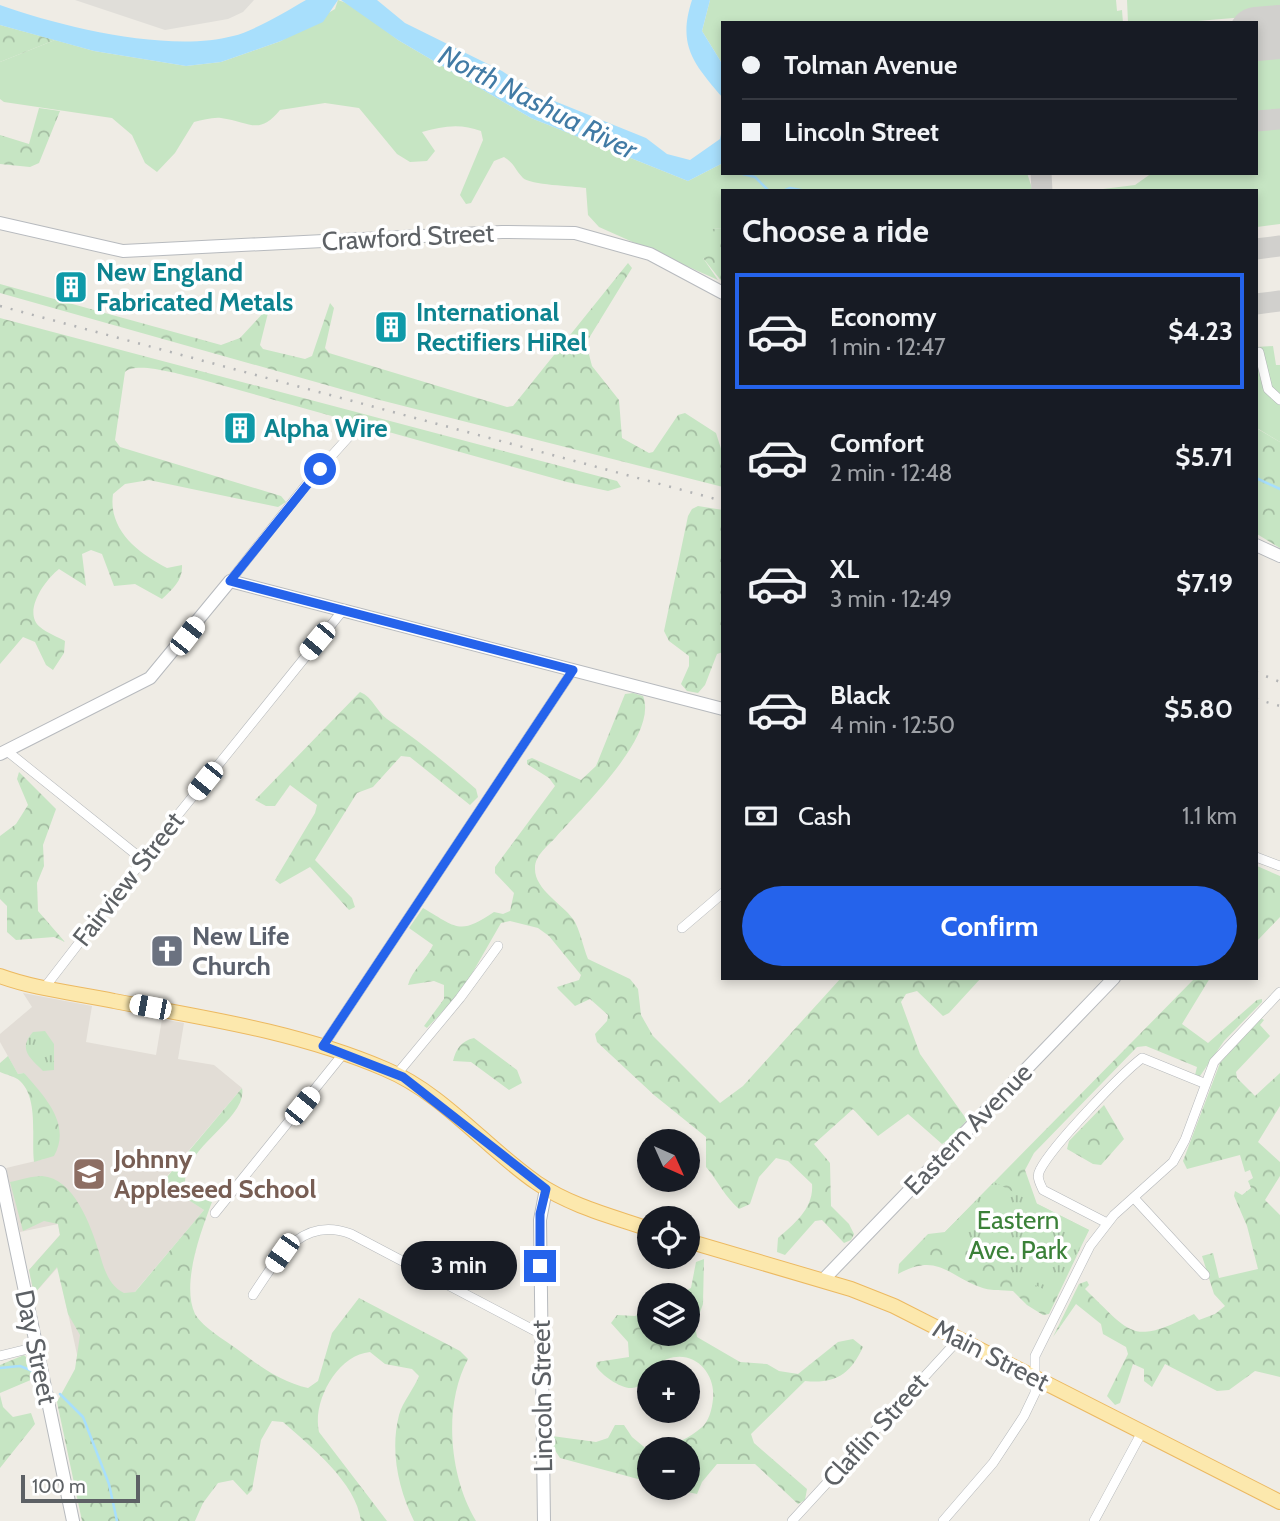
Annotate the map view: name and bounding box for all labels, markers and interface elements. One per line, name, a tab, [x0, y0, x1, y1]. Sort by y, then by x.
water label: North Nashua River	[433, 38, 644, 167]
text: Tolman Avenue	[784, 49, 957, 81]
text: Lincoln Street	[784, 116, 939, 148]
text: Choose a ride	[742, 211, 929, 250]
street label: Crawford Street	[321, 216, 495, 257]
place label: New England Fabricated Metals	[96, 256, 293, 318]
building icon: New England Fabricated Metals	[52, 268, 90, 306]
place label: International Rectifiers HiRel	[416, 296, 587, 358]
icon: car	[746, 300, 809, 363]
text: Economy	[830, 301, 936, 333]
building icon: International Rectifiers HiRel	[372, 308, 410, 346]
text: $4.23	[1168, 315, 1233, 347]
text: 1 min · 12:47	[830, 333, 946, 361]
building icon: Alpha Wire	[221, 409, 259, 447]
place label: Alpha Wire	[264, 412, 388, 444]
icon: car	[746, 426, 809, 489]
text: Comfort	[830, 427, 924, 459]
text: $5.71	[1175, 441, 1233, 473]
route start	[304, 453, 336, 485]
text: 2 min · 12:48	[830, 459, 953, 487]
icon: car	[746, 552, 809, 615]
text: XL	[830, 553, 859, 585]
text: $7.19	[1176, 567, 1233, 599]
text: 3 min · 12:49	[830, 585, 952, 613]
car	[166, 613, 209, 659]
car	[296, 618, 339, 664]
icon: car	[746, 678, 809, 741]
text: Black	[830, 679, 890, 711]
text: $5.80	[1164, 693, 1233, 725]
text: 4 min · 12:50	[830, 711, 955, 739]
car	[184, 758, 227, 804]
icon: cash	[742, 797, 780, 835]
text: Cash	[798, 800, 851, 832]
text: 1.1 km	[1182, 802, 1237, 830]
street label: Fairview Street	[66, 805, 190, 952]
button: Confirm	[742, 886, 1237, 966]
place label: New Life Church	[192, 920, 289, 982]
church icon: New Life Church	[148, 932, 186, 970]
car	[128, 993, 173, 1021]
street label: Eastern Avenue	[897, 1056, 1039, 1202]
car	[281, 1083, 324, 1129]
north arrow	[637, 1129, 700, 1192]
map controls	[637, 1129, 700, 1500]
place label: Johnny Appleseed School	[113, 1143, 316, 1205]
school or university icon: Johnny Appleseed School	[70, 1155, 108, 1193]
park label: Eastern Ave. Park	[968, 1204, 1068, 1266]
button: locate	[637, 1206, 700, 1269]
car	[262, 1230, 303, 1276]
callout: 3 min	[400, 1242, 516, 1290]
route end	[524, 1250, 556, 1282]
text: 3 min	[431, 1251, 487, 1279]
button: layers	[637, 1283, 700, 1346]
street label: Day Street	[8, 1287, 64, 1408]
street label: Main Street	[928, 1312, 1055, 1398]
street label: Lincoln Street	[525, 1319, 559, 1472]
button: +	[637, 1360, 700, 1423]
street label: Claflin Street	[816, 1366, 935, 1493]
button: −	[637, 1437, 700, 1500]
scale bar	[21, 1472, 140, 1504]
text: 100 m	[32, 1475, 86, 1498]

